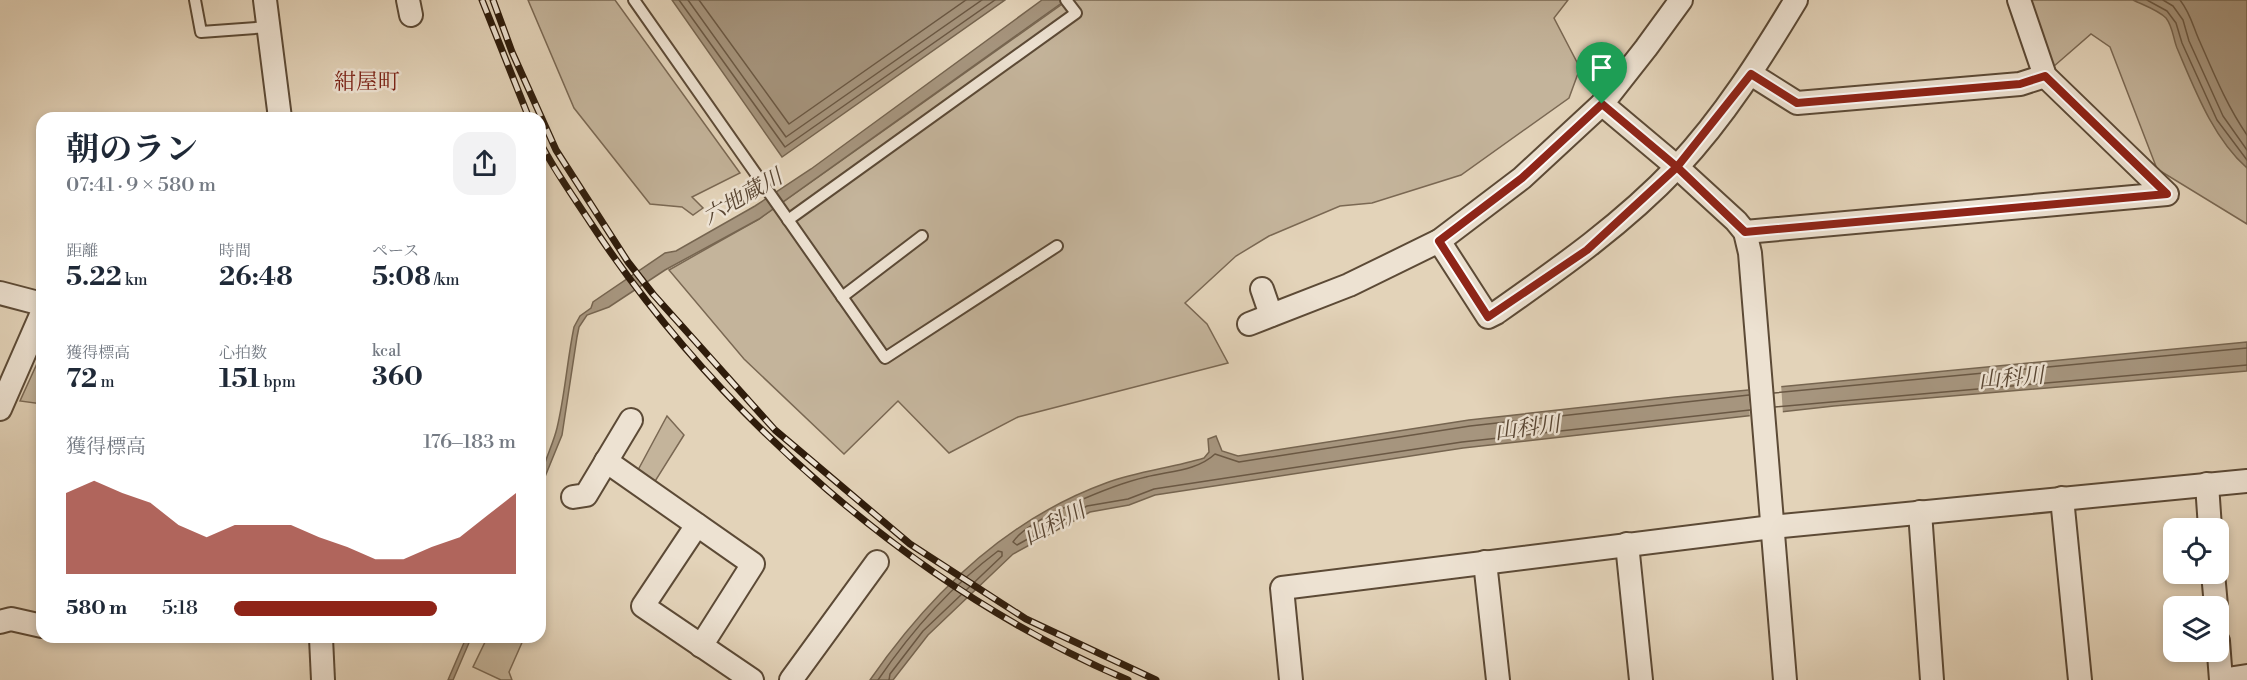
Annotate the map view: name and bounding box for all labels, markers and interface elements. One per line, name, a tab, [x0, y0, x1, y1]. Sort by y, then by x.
pin	[1576, 42, 1627, 104]
icon: arrive	[1585, 51, 1618, 84]
district label: 紺屋町	[334, 69, 400, 96]
text: 朝のラン	[66, 130, 198, 171]
button: share	[453, 132, 516, 195]
water label: 六地蔵川	[698, 163, 789, 231]
text: 07:41 · 9 × 580 m	[66, 173, 216, 198]
text: 距離	[66, 241, 98, 261]
text: 時間	[219, 241, 251, 261]
text: ペース	[372, 241, 419, 261]
text: 5.22	[66, 261, 122, 293]
text: 26:48	[219, 261, 293, 293]
text: 5:08	[372, 261, 431, 293]
text: km	[122, 270, 147, 290]
text: /km	[431, 270, 459, 290]
text: kcal	[372, 341, 401, 361]
text: 獲得標高	[66, 343, 130, 363]
text: 心拍数	[219, 343, 267, 363]
text: 360	[372, 361, 423, 393]
water label: 山科川	[1977, 362, 2047, 395]
text: 72	[66, 363, 97, 395]
text: 151	[219, 363, 260, 395]
text: m	[97, 372, 115, 392]
text: bpm	[260, 372, 296, 392]
water label: 山科川	[1493, 411, 1564, 446]
text: 176–183 m	[423, 430, 516, 455]
text: 獲得標高	[66, 435, 146, 460]
water label: 山科川	[1019, 496, 1092, 551]
map controls	[2163, 518, 2229, 662]
button: locate	[2163, 518, 2229, 584]
text: 580 m	[66, 596, 127, 621]
text: 5:18	[162, 596, 198, 621]
button: layers	[2163, 596, 2229, 662]

